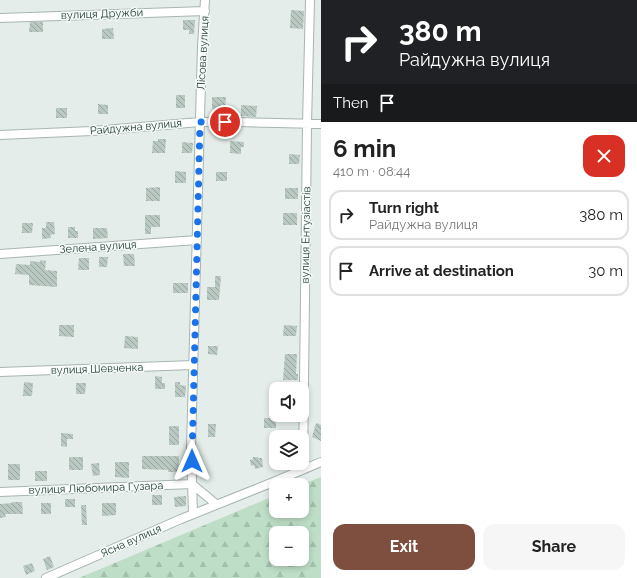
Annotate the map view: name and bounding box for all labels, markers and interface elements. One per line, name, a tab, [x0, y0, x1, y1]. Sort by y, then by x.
street label: вулиця Дружби	[61, 6, 143, 22]
text: 380 m	[399, 15, 482, 48]
street label: Лісова вулиця	[195, 16, 211, 90]
icon: right	[333, 16, 385, 68]
text: Райдужна вулиця	[399, 49, 550, 70]
icon: arrive	[376, 92, 398, 114]
text: Then	[333, 94, 368, 112]
pin	[208, 105, 242, 139]
icon: arrive	[214, 111, 236, 133]
street label: Райдужна вулиця	[89, 117, 183, 137]
text: 6 min	[333, 134, 396, 163]
button: close	[583, 135, 625, 177]
text: 410 m · 08:44	[333, 164, 410, 179]
street label: вулиця Ентузіастів	[299, 186, 313, 284]
text: Turn right	[369, 199, 439, 217]
icon: right	[335, 204, 357, 226]
text: 380 m	[579, 206, 623, 224]
text: Райдужна вулиця	[369, 217, 478, 232]
street label: Зелена вулиця	[59, 238, 137, 256]
icon: arrive	[335, 260, 357, 282]
text: Arrive at destination	[369, 262, 514, 280]
text: 30 m	[588, 262, 623, 280]
street label: вулиця Шевченка	[51, 361, 143, 377]
map controls	[269, 382, 309, 566]
button: sound	[269, 382, 309, 422]
button: layers	[269, 430, 309, 470]
position arrow	[171, 440, 213, 482]
button: +	[269, 478, 309, 518]
street label: вулиця Любомира Гузара	[29, 479, 163, 497]
street label: Ясна вулиця	[99, 522, 163, 560]
button: Exit	[333, 524, 475, 570]
button: Share	[483, 524, 625, 570]
button: −	[269, 526, 309, 566]

